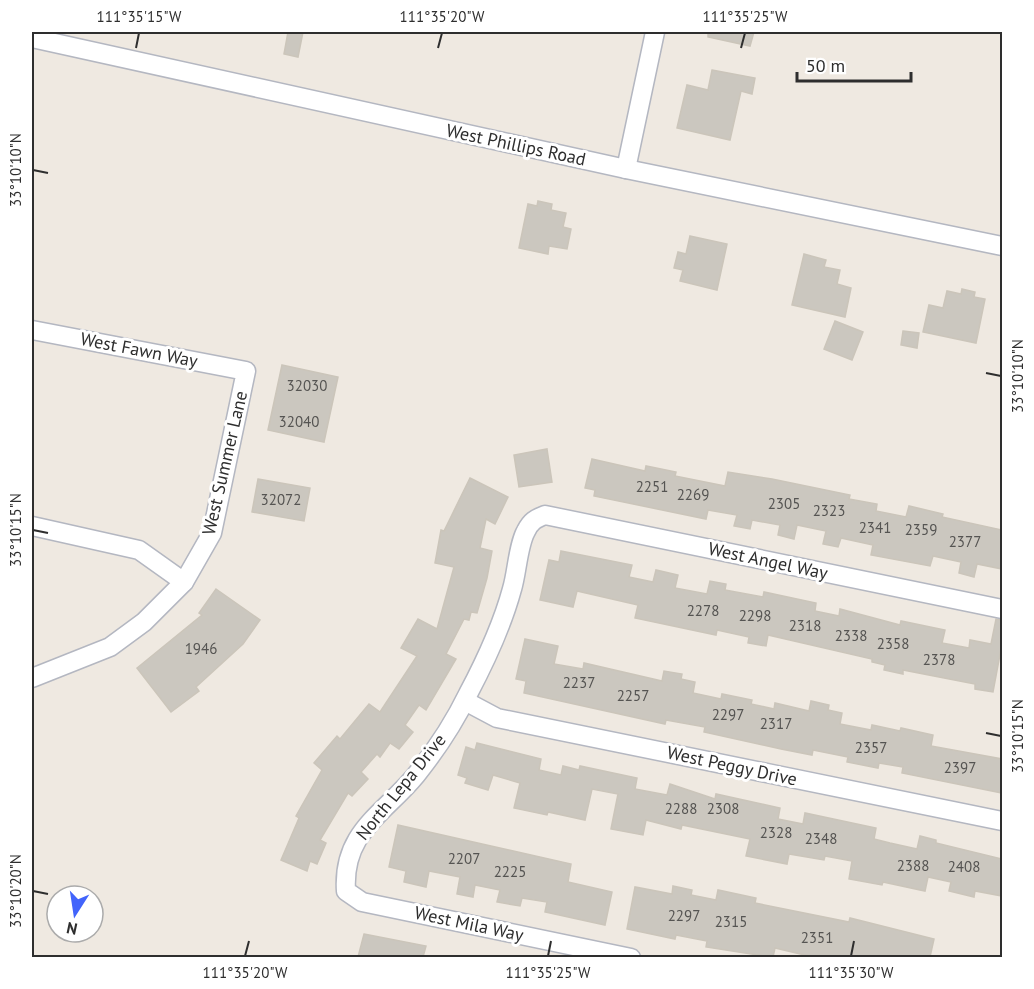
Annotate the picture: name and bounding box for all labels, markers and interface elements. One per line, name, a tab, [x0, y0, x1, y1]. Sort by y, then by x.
text: 111°35'15"W	[97, 7, 182, 26]
text: 111°35'20"W	[400, 7, 485, 26]
text: 111°35'25"W	[703, 7, 788, 26]
scale bar	[797, 45, 911, 83]
text: 50 m	[806, 54, 845, 77]
street label: West Phillips Road	[444, 118, 588, 171]
text: 33°10'10"N	[6, 133, 25, 207]
street label: West Fawn Way	[78, 327, 200, 372]
text: 33°10'10"N	[1008, 339, 1027, 413]
house number: 32030	[287, 376, 327, 395]
street label: West Summer Lane	[197, 389, 252, 537]
house number: 32040	[279, 412, 319, 431]
house number: 2251	[636, 477, 668, 496]
house number: 2269	[677, 485, 709, 504]
house number: 32072	[261, 490, 301, 509]
text: 33°10'15"N	[6, 493, 25, 567]
house number: 2305	[768, 494, 800, 513]
house number: 2323	[813, 501, 845, 520]
house number: 2341	[859, 518, 891, 537]
house number: 2359	[905, 520, 937, 539]
house number: 2377	[949, 532, 981, 551]
street label: West Angel Way	[706, 537, 831, 585]
house number: 2278	[687, 601, 719, 620]
house number: 2298	[739, 606, 771, 625]
house number: 2318	[789, 616, 821, 635]
house number: 2338	[835, 626, 867, 645]
house number: 2358	[877, 634, 909, 653]
house number: 1946	[185, 639, 217, 658]
house number: 2378	[923, 650, 955, 669]
house number: 2237	[563, 673, 595, 692]
house number: 2257	[617, 686, 649, 705]
text: 33°10'15"N	[1008, 699, 1027, 773]
house number: 2297	[712, 705, 744, 724]
house number: 2317	[760, 714, 792, 733]
street label: North Lepa Drive	[351, 729, 451, 845]
house number: 2357	[855, 738, 887, 757]
street label: West Peggy Drive	[665, 741, 799, 791]
house number: 2397	[944, 758, 976, 777]
house number: 2288	[665, 799, 697, 818]
house number: 2308	[707, 799, 739, 818]
house number: 2328	[760, 823, 792, 842]
house number: 2348	[805, 829, 837, 848]
house number: 2207	[448, 849, 480, 868]
text: 33°10'20"N	[6, 854, 25, 928]
house number: 2388	[897, 856, 929, 875]
house number: 2408	[948, 857, 980, 876]
house number: 2225	[494, 862, 526, 881]
north arrow	[45, 884, 105, 944]
street label: West Mila Way	[412, 901, 526, 946]
house number: 2297	[668, 906, 700, 925]
house number: 2315	[715, 912, 747, 931]
text: N	[65, 918, 79, 940]
house number: 2351	[801, 928, 833, 947]
text: 111°35'20"W	[203, 963, 288, 982]
text: 111°35'25"W	[506, 963, 591, 982]
text: 111°35'30"W	[809, 963, 894, 982]

